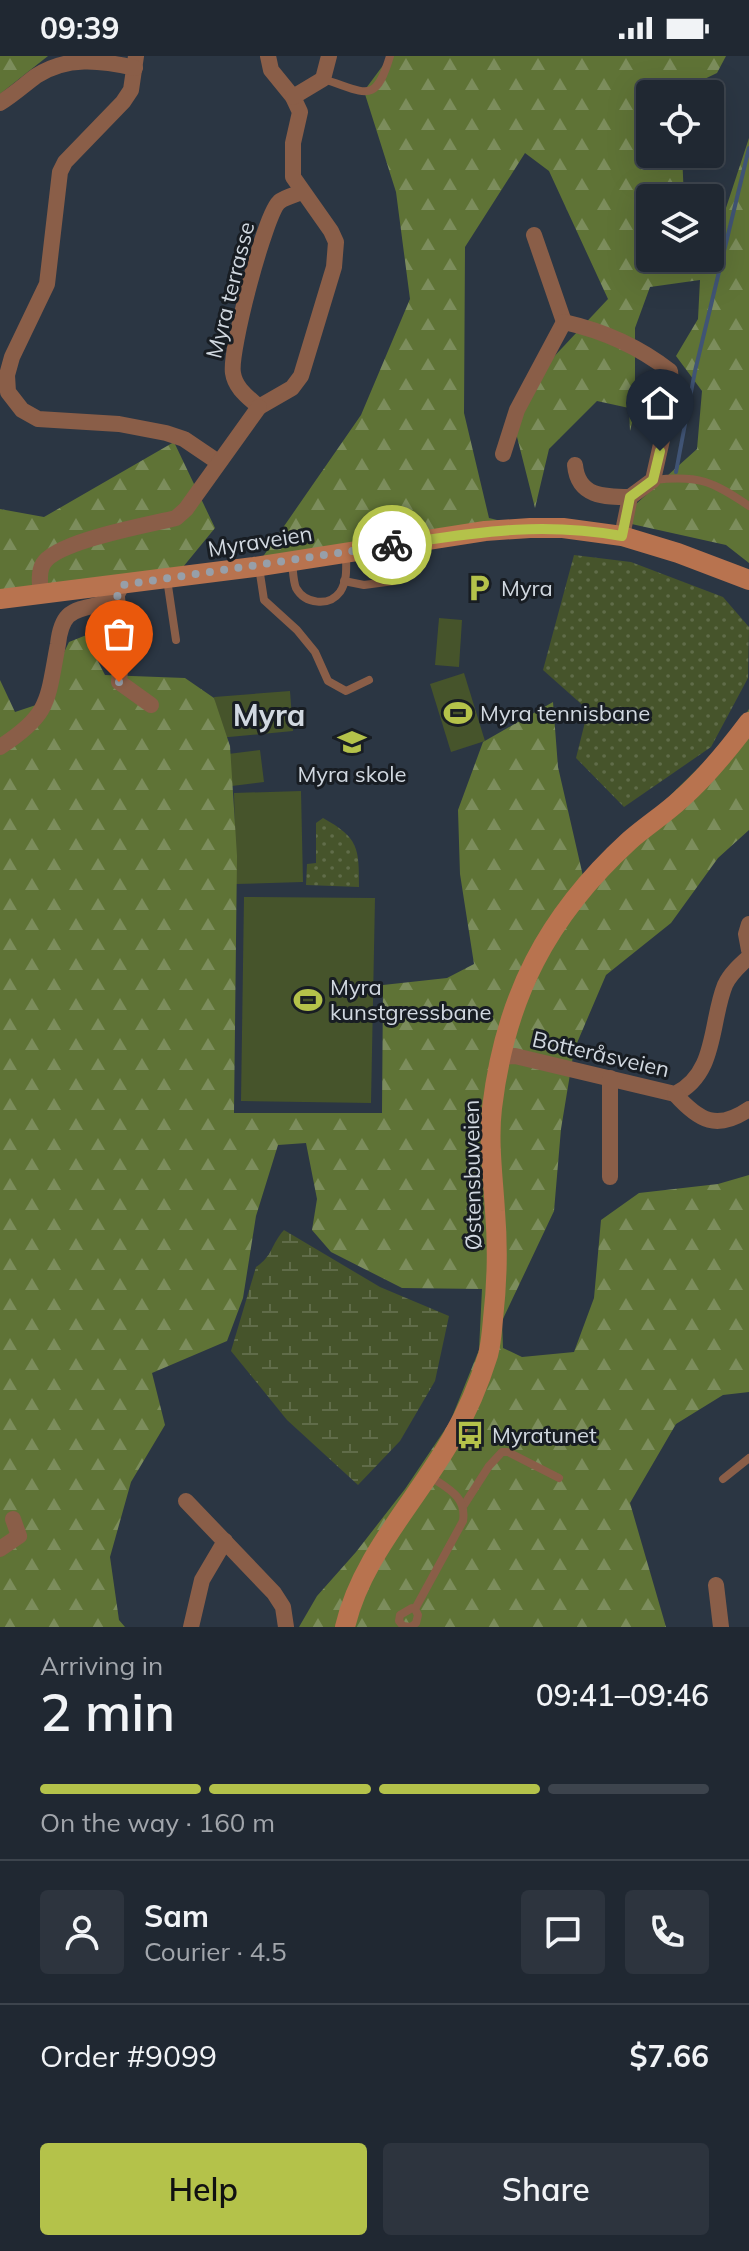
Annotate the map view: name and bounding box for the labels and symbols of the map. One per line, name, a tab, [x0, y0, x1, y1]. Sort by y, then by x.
street label: Myra terrasse	[200, 219, 260, 361]
pin	[626, 369, 694, 451]
courier	[352, 505, 432, 585]
street label: Myraveien	[206, 519, 314, 563]
parking icon: Myra	[464, 573, 494, 603]
place label: Myra	[501, 574, 553, 602]
pin	[85, 600, 153, 682]
district label: Myra	[233, 696, 305, 734]
sports icon: Myra tennisbane	[443, 698, 473, 728]
place label: Myra tennisbane	[480, 699, 650, 727]
school or university icon: Myra skole	[337, 727, 367, 757]
place label: Myra skole	[297, 760, 407, 788]
place label: Myra kunstgressbane	[330, 973, 491, 1026]
sports icon: Myra kunstgressbane	[293, 985, 323, 1015]
street label: Botteråsveien	[530, 1025, 672, 1083]
street label: Østensbuveien	[457, 1099, 487, 1251]
bus stop icon: Myratunet	[455, 1420, 485, 1450]
place label: Myratunet	[492, 1421, 597, 1449]

